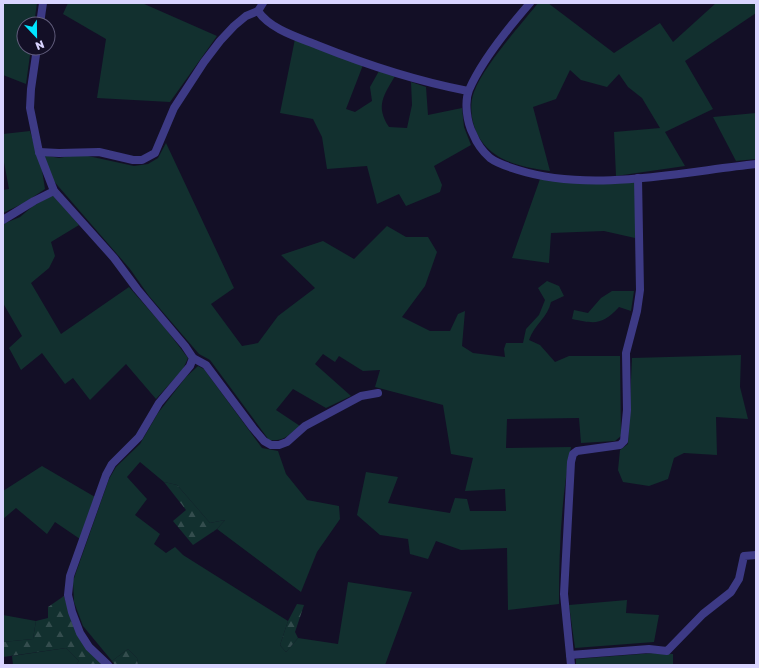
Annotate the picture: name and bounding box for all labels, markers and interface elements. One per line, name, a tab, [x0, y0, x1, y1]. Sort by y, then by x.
north arrow	[16, 16, 56, 56]
text: N	[34, 38, 46, 53]

